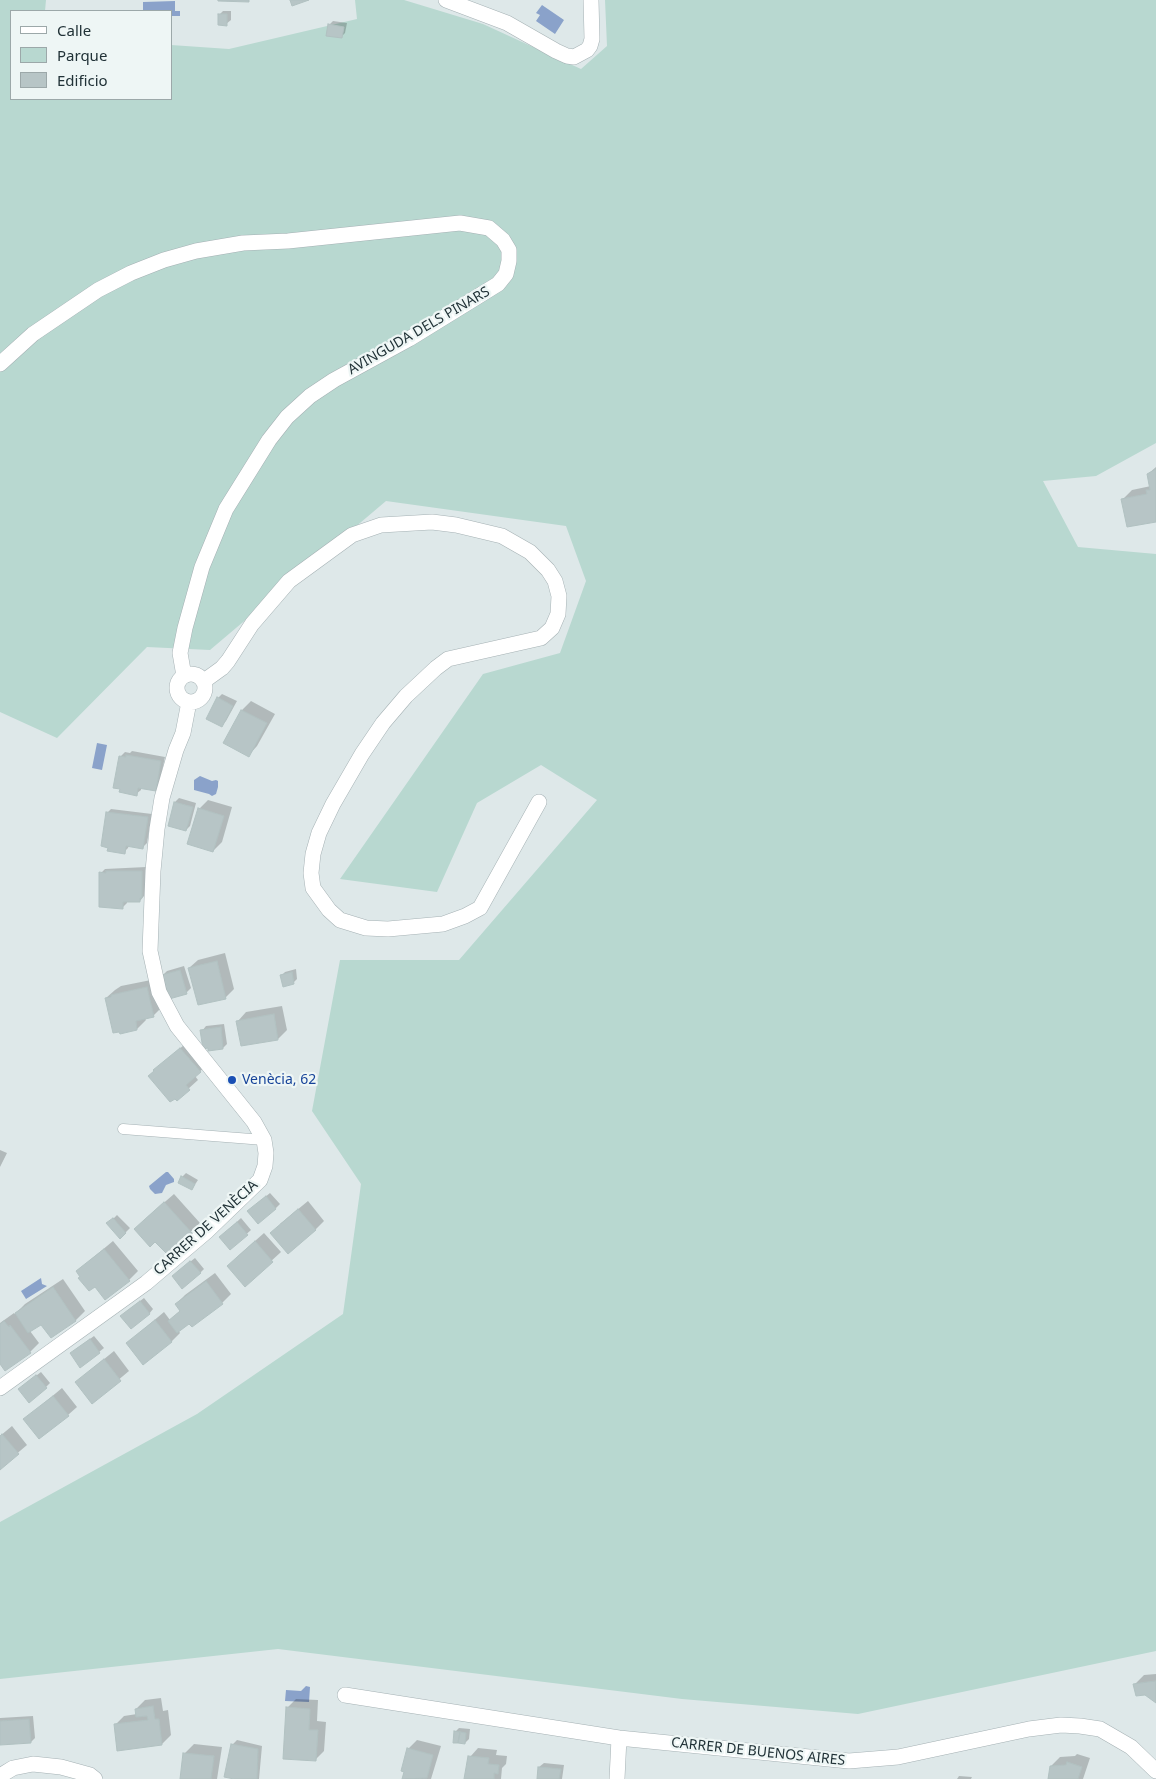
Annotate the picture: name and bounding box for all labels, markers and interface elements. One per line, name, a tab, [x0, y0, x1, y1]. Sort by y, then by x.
legend	[10, 10, 172, 100]
text: Calle	[57, 20, 91, 40]
text: Parque	[57, 45, 107, 65]
text: Edificio	[57, 70, 108, 90]
street label: AVINGUDA DELS PINARS	[345, 283, 493, 379]
place label: Venècia, 62	[242, 1072, 316, 1088]
marker: Venècia, 62	[226, 1074, 238, 1086]
street label: CARRER DE VENÈCIA	[151, 1177, 261, 1279]
street label: CARRER DE BUENOS AIRES	[670, 1735, 846, 1769]

